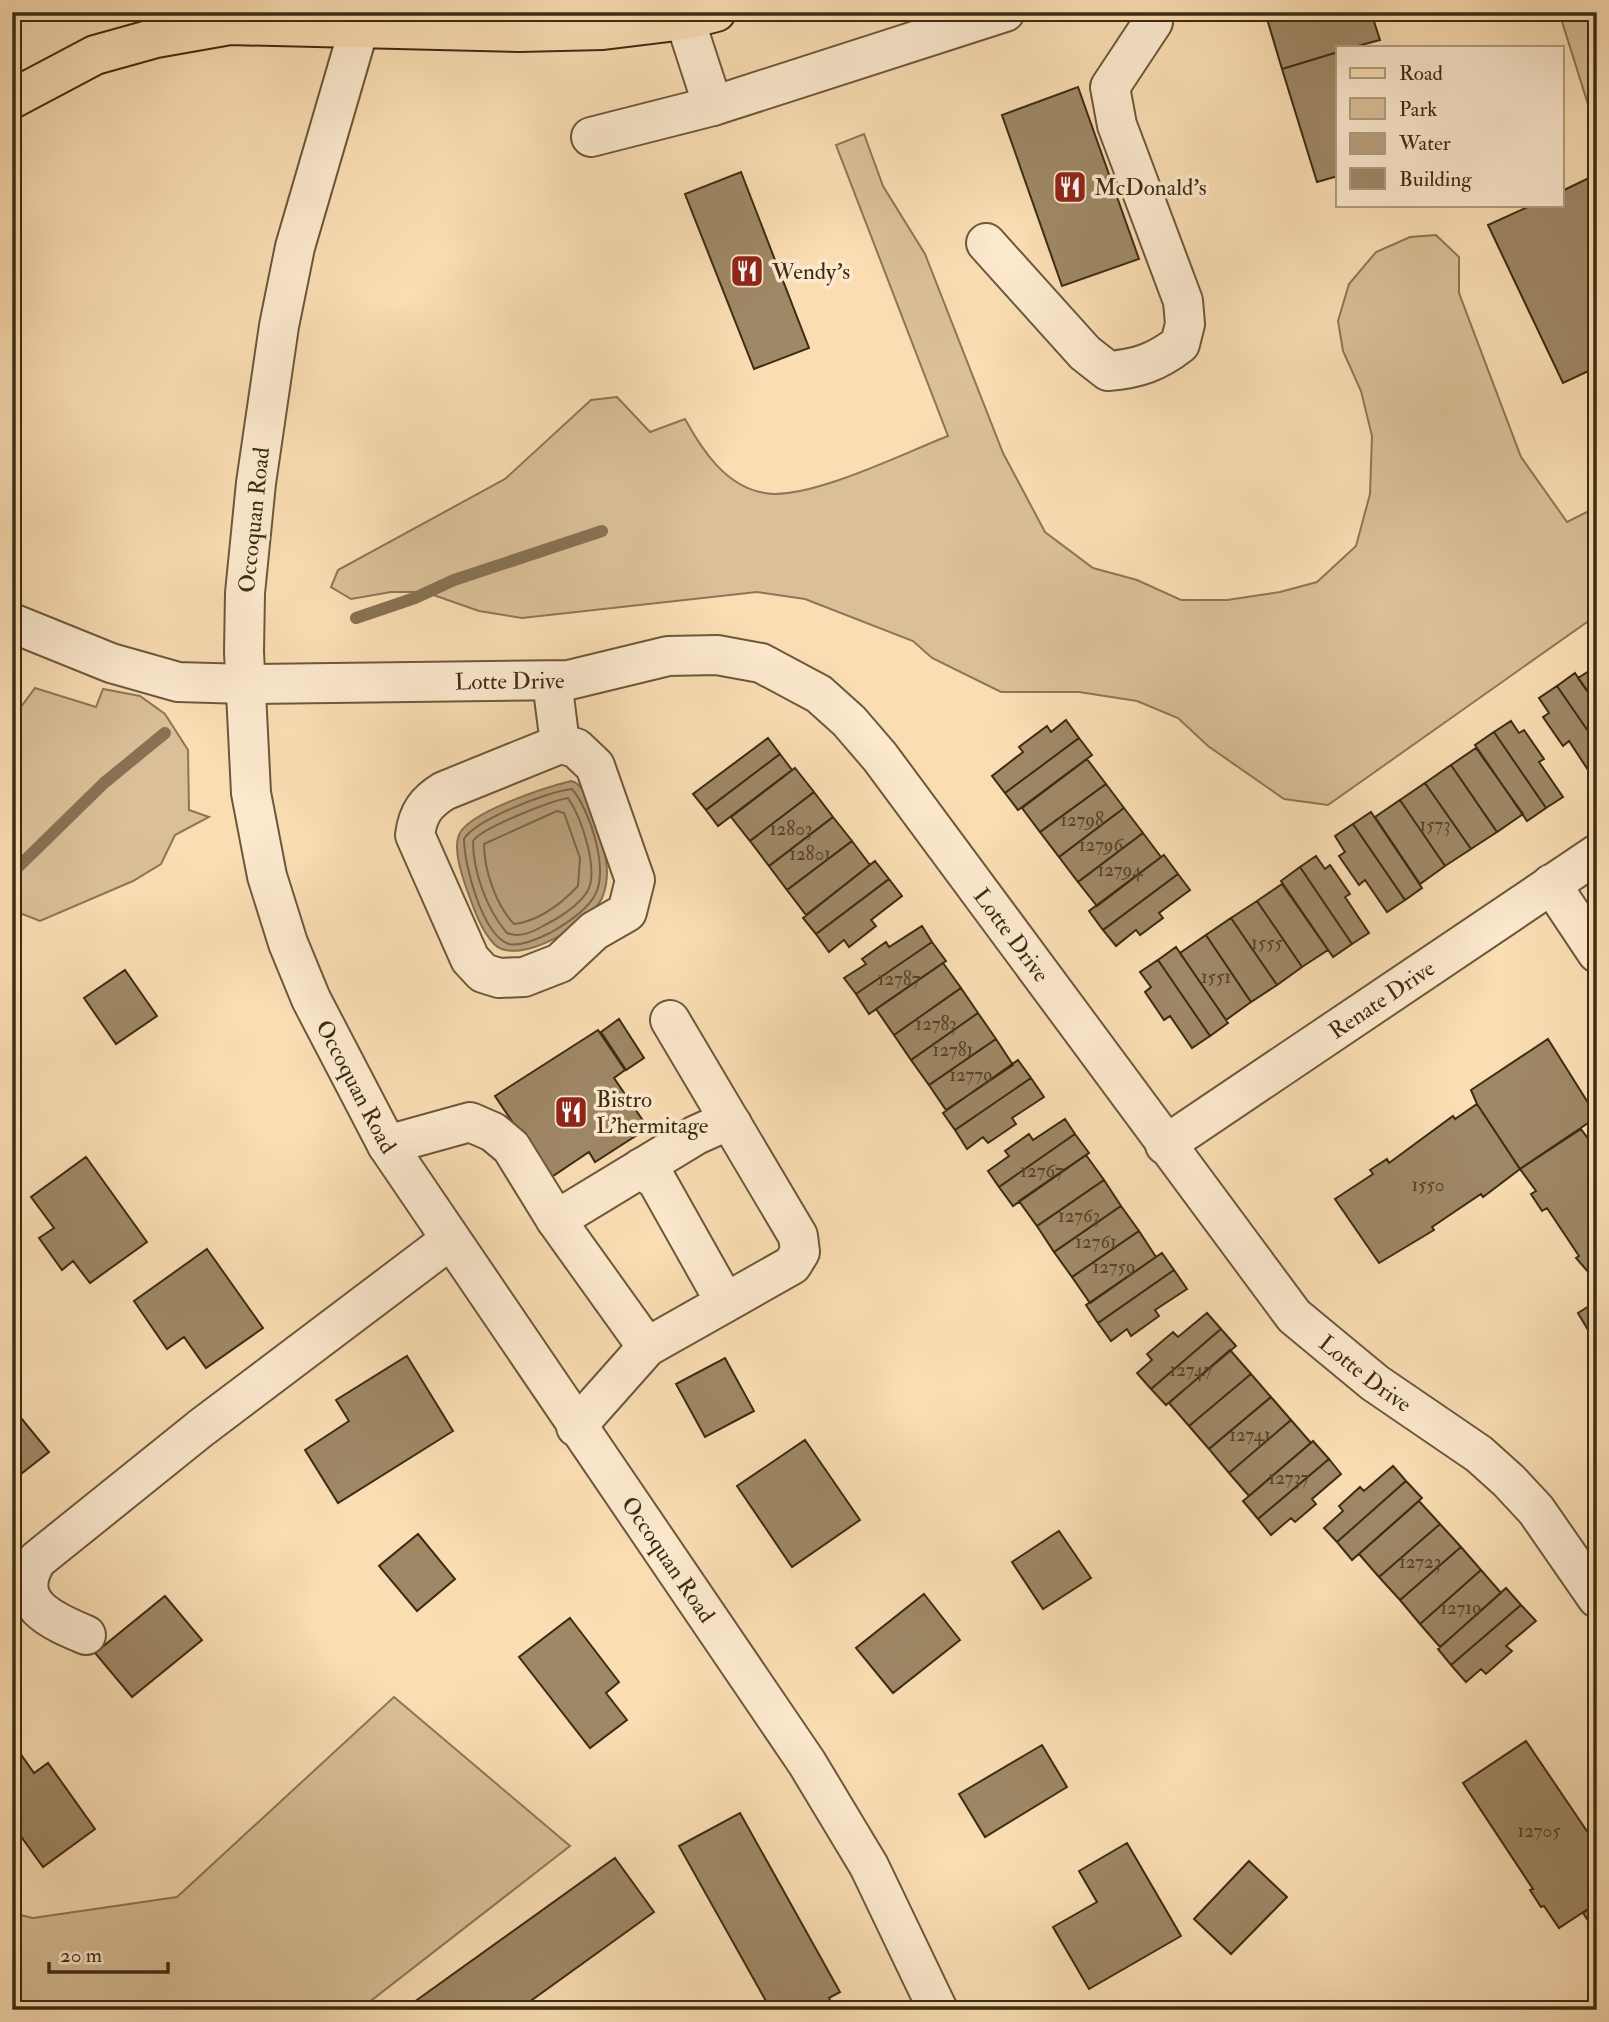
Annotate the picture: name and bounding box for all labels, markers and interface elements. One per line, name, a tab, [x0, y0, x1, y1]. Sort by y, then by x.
legend	[1336, 46, 1564, 206]
text: Road	[1399, 60, 1444, 87]
text: Park	[1399, 96, 1437, 123]
text: Water	[1398, 130, 1451, 157]
text: Building	[1399, 166, 1472, 193]
restaurant icon: McDonald's	[1051, 168, 1089, 206]
place label: McDonald's	[1094, 173, 1207, 202]
restaurant icon: Wendy's	[728, 252, 766, 290]
place label: Wendy's	[771, 257, 850, 286]
street label: Occoquan Road	[232, 446, 276, 594]
street label: Lotte Drive	[454, 666, 565, 696]
house number: 12798	[1060, 808, 1104, 832]
house number: 1573	[1419, 813, 1451, 837]
house number: 12803	[770, 817, 812, 841]
house number: 12796	[1079, 833, 1125, 857]
house number: 12801	[789, 842, 831, 866]
house number: 12794	[1097, 858, 1143, 882]
street label: Lotte Drive	[967, 882, 1056, 988]
house number: 1555	[1251, 931, 1284, 955]
street label: Renate Drive	[1323, 953, 1440, 1045]
house number: 1551	[1201, 965, 1231, 989]
house number: 12787	[878, 967, 921, 991]
house number: 12783	[915, 1012, 957, 1036]
street label: Occoquan Road	[310, 1015, 403, 1159]
house number: 12781	[933, 1038, 973, 1062]
house number: 12779	[949, 1063, 993, 1087]
place label: Bistro L'hermitage	[596, 1085, 709, 1140]
restaurant icon: Bistro L'hermitage	[552, 1093, 590, 1131]
house number: 12767	[1020, 1159, 1064, 1183]
house number: 1550	[1412, 1173, 1445, 1197]
house number: 12763	[1058, 1204, 1100, 1228]
house number: 12761	[1075, 1230, 1117, 1254]
house number: 12759	[1092, 1255, 1136, 1279]
street label: Lotte Drive	[1313, 1328, 1418, 1419]
house number: 12747	[1169, 1358, 1213, 1382]
house number: 12741	[1229, 1423, 1271, 1447]
house number: 12737	[1268, 1466, 1310, 1490]
street label: Occoquan Road	[615, 1491, 722, 1628]
house number: 12723	[1399, 1550, 1441, 1574]
house number: 12719	[1440, 1596, 1482, 1620]
house number: 12705	[1517, 1819, 1561, 1843]
scale bar	[49, 1931, 168, 1975]
text: 20 m	[60, 1942, 102, 1969]

